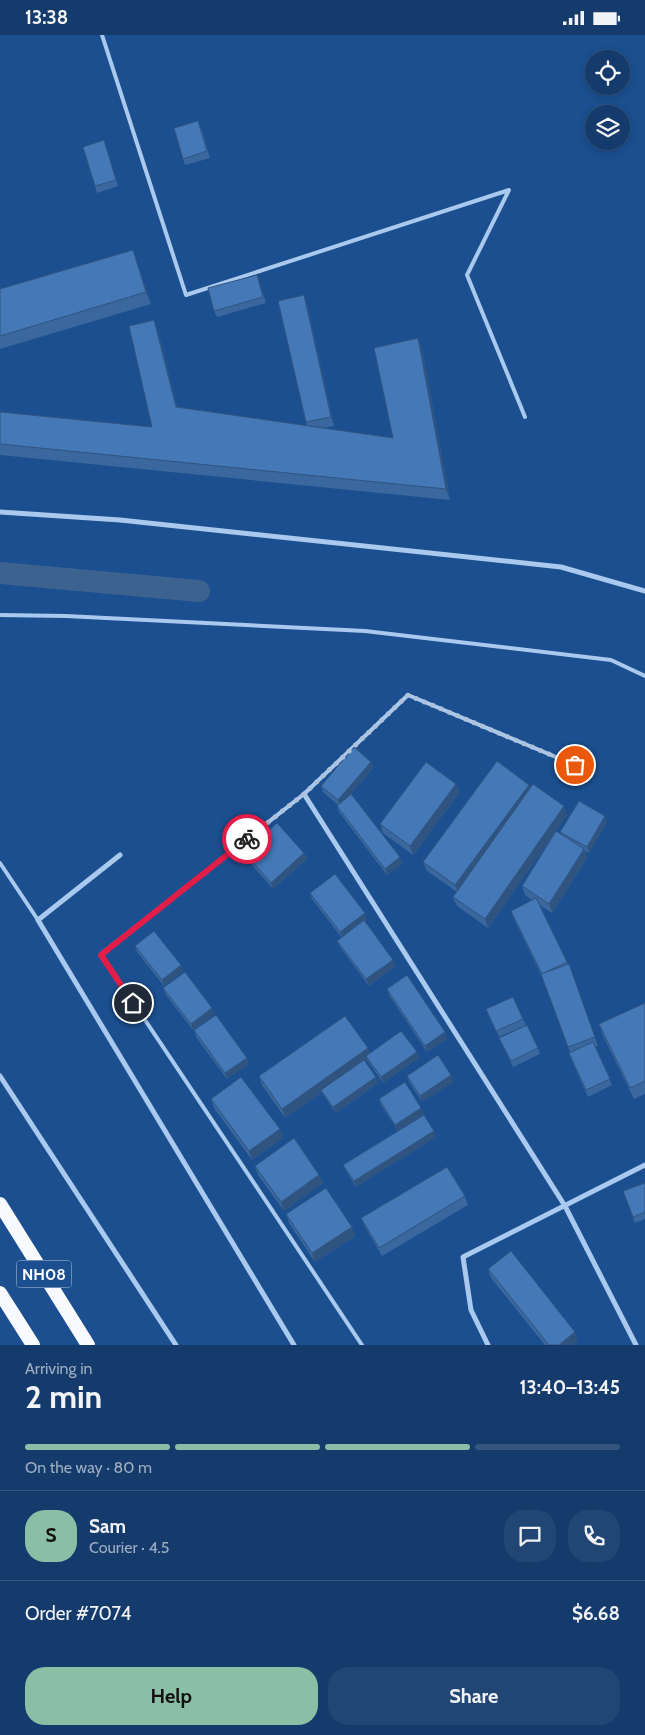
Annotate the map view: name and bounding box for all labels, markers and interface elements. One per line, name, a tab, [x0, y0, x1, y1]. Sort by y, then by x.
text: 13:38	[25, 6, 68, 29]
map controls	[585, 50, 630, 150]
button: locate	[585, 50, 630, 95]
button: layers	[585, 105, 630, 150]
pin	[554, 744, 596, 786]
icon: bag	[561, 751, 589, 779]
courier	[222, 814, 272, 864]
icon: bike	[233, 825, 261, 853]
pin	[112, 982, 154, 1024]
icon: home	[119, 989, 147, 1017]
road number: NH08	[17, 1261, 72, 1287]
text: Arriving in	[25, 1359, 92, 1378]
text: 13:40–13:45	[520, 1376, 620, 1399]
text: 2 min	[25, 1377, 102, 1416]
text: On the way · 80 m	[25, 1458, 152, 1477]
button: chat	[504, 1510, 556, 1562]
button: phone	[568, 1510, 620, 1562]
text: Sam	[89, 1515, 126, 1538]
text: S	[45, 1524, 57, 1547]
text: Courier · 4.5	[89, 1538, 170, 1557]
text: Order #7074	[25, 1602, 132, 1625]
text: $6.68	[572, 1602, 620, 1625]
button: Help	[25, 1667, 318, 1725]
button: Share	[328, 1667, 620, 1725]

